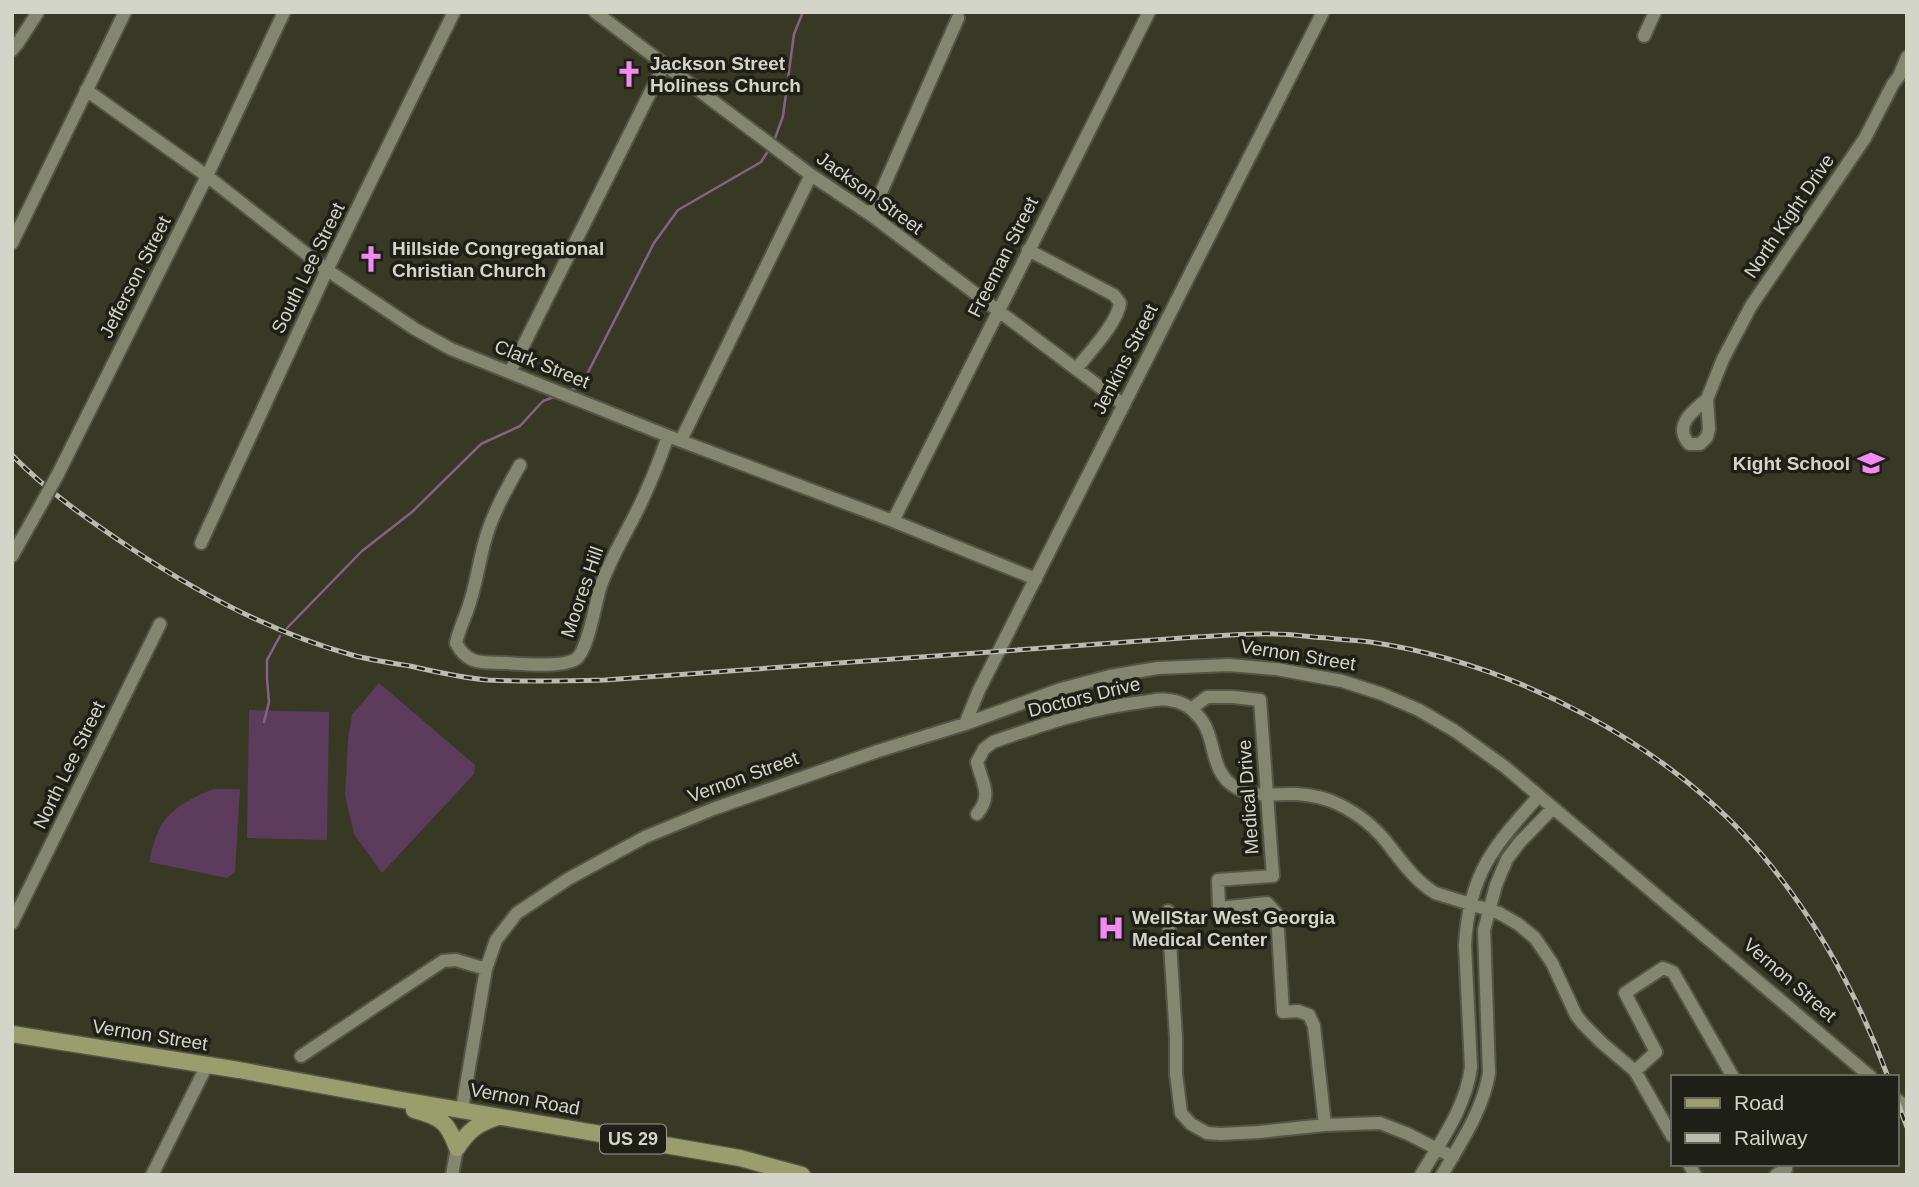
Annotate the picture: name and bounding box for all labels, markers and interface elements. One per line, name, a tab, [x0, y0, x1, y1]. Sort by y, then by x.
place label: Jackson Street Holiness Church	[650, 53, 801, 96]
church icon: Jackson Street Holiness Church	[614, 59, 644, 89]
street label: Jackson Street	[813, 148, 928, 239]
street label: North Kight Drive	[1740, 150, 1838, 282]
street label: Freeman Street	[964, 193, 1043, 321]
street label: South Lee Street	[267, 199, 349, 337]
street label: Jefferson Street	[95, 212, 175, 341]
place label: Hillside Congregational Christian Church	[392, 238, 604, 281]
church icon: Hillside Congregational Christian Church	[356, 244, 386, 274]
street label: Jenkins Street	[1088, 300, 1162, 417]
street label: Clark Street	[492, 335, 593, 393]
school or university icon: Kight School	[1856, 448, 1886, 478]
place label: Kight School	[1733, 453, 1850, 474]
street label: Moores Hill	[557, 544, 607, 640]
street label: Vernon Street	[1239, 636, 1358, 675]
street label: Doctors Drive	[1026, 673, 1142, 721]
street label: North Lee Street	[29, 697, 109, 832]
street label: Medical Drive	[1234, 739, 1262, 855]
street label: Vernon Street	[685, 747, 802, 807]
place label: WellStar West Georgia Medical Center	[1132, 907, 1336, 950]
hospital icon: WellStar West Georgia Medical Center	[1096, 913, 1126, 943]
street label: Vernon Street	[1739, 934, 1841, 1027]
street label: Vernon Street	[91, 1016, 210, 1055]
legend	[1671, 1075, 1898, 1166]
street label: Vernon Road	[469, 1079, 581, 1119]
text: Road	[1734, 1091, 1784, 1114]
road number: US 29	[600, 1124, 666, 1154]
text: Railway	[1734, 1126, 1808, 1149]

